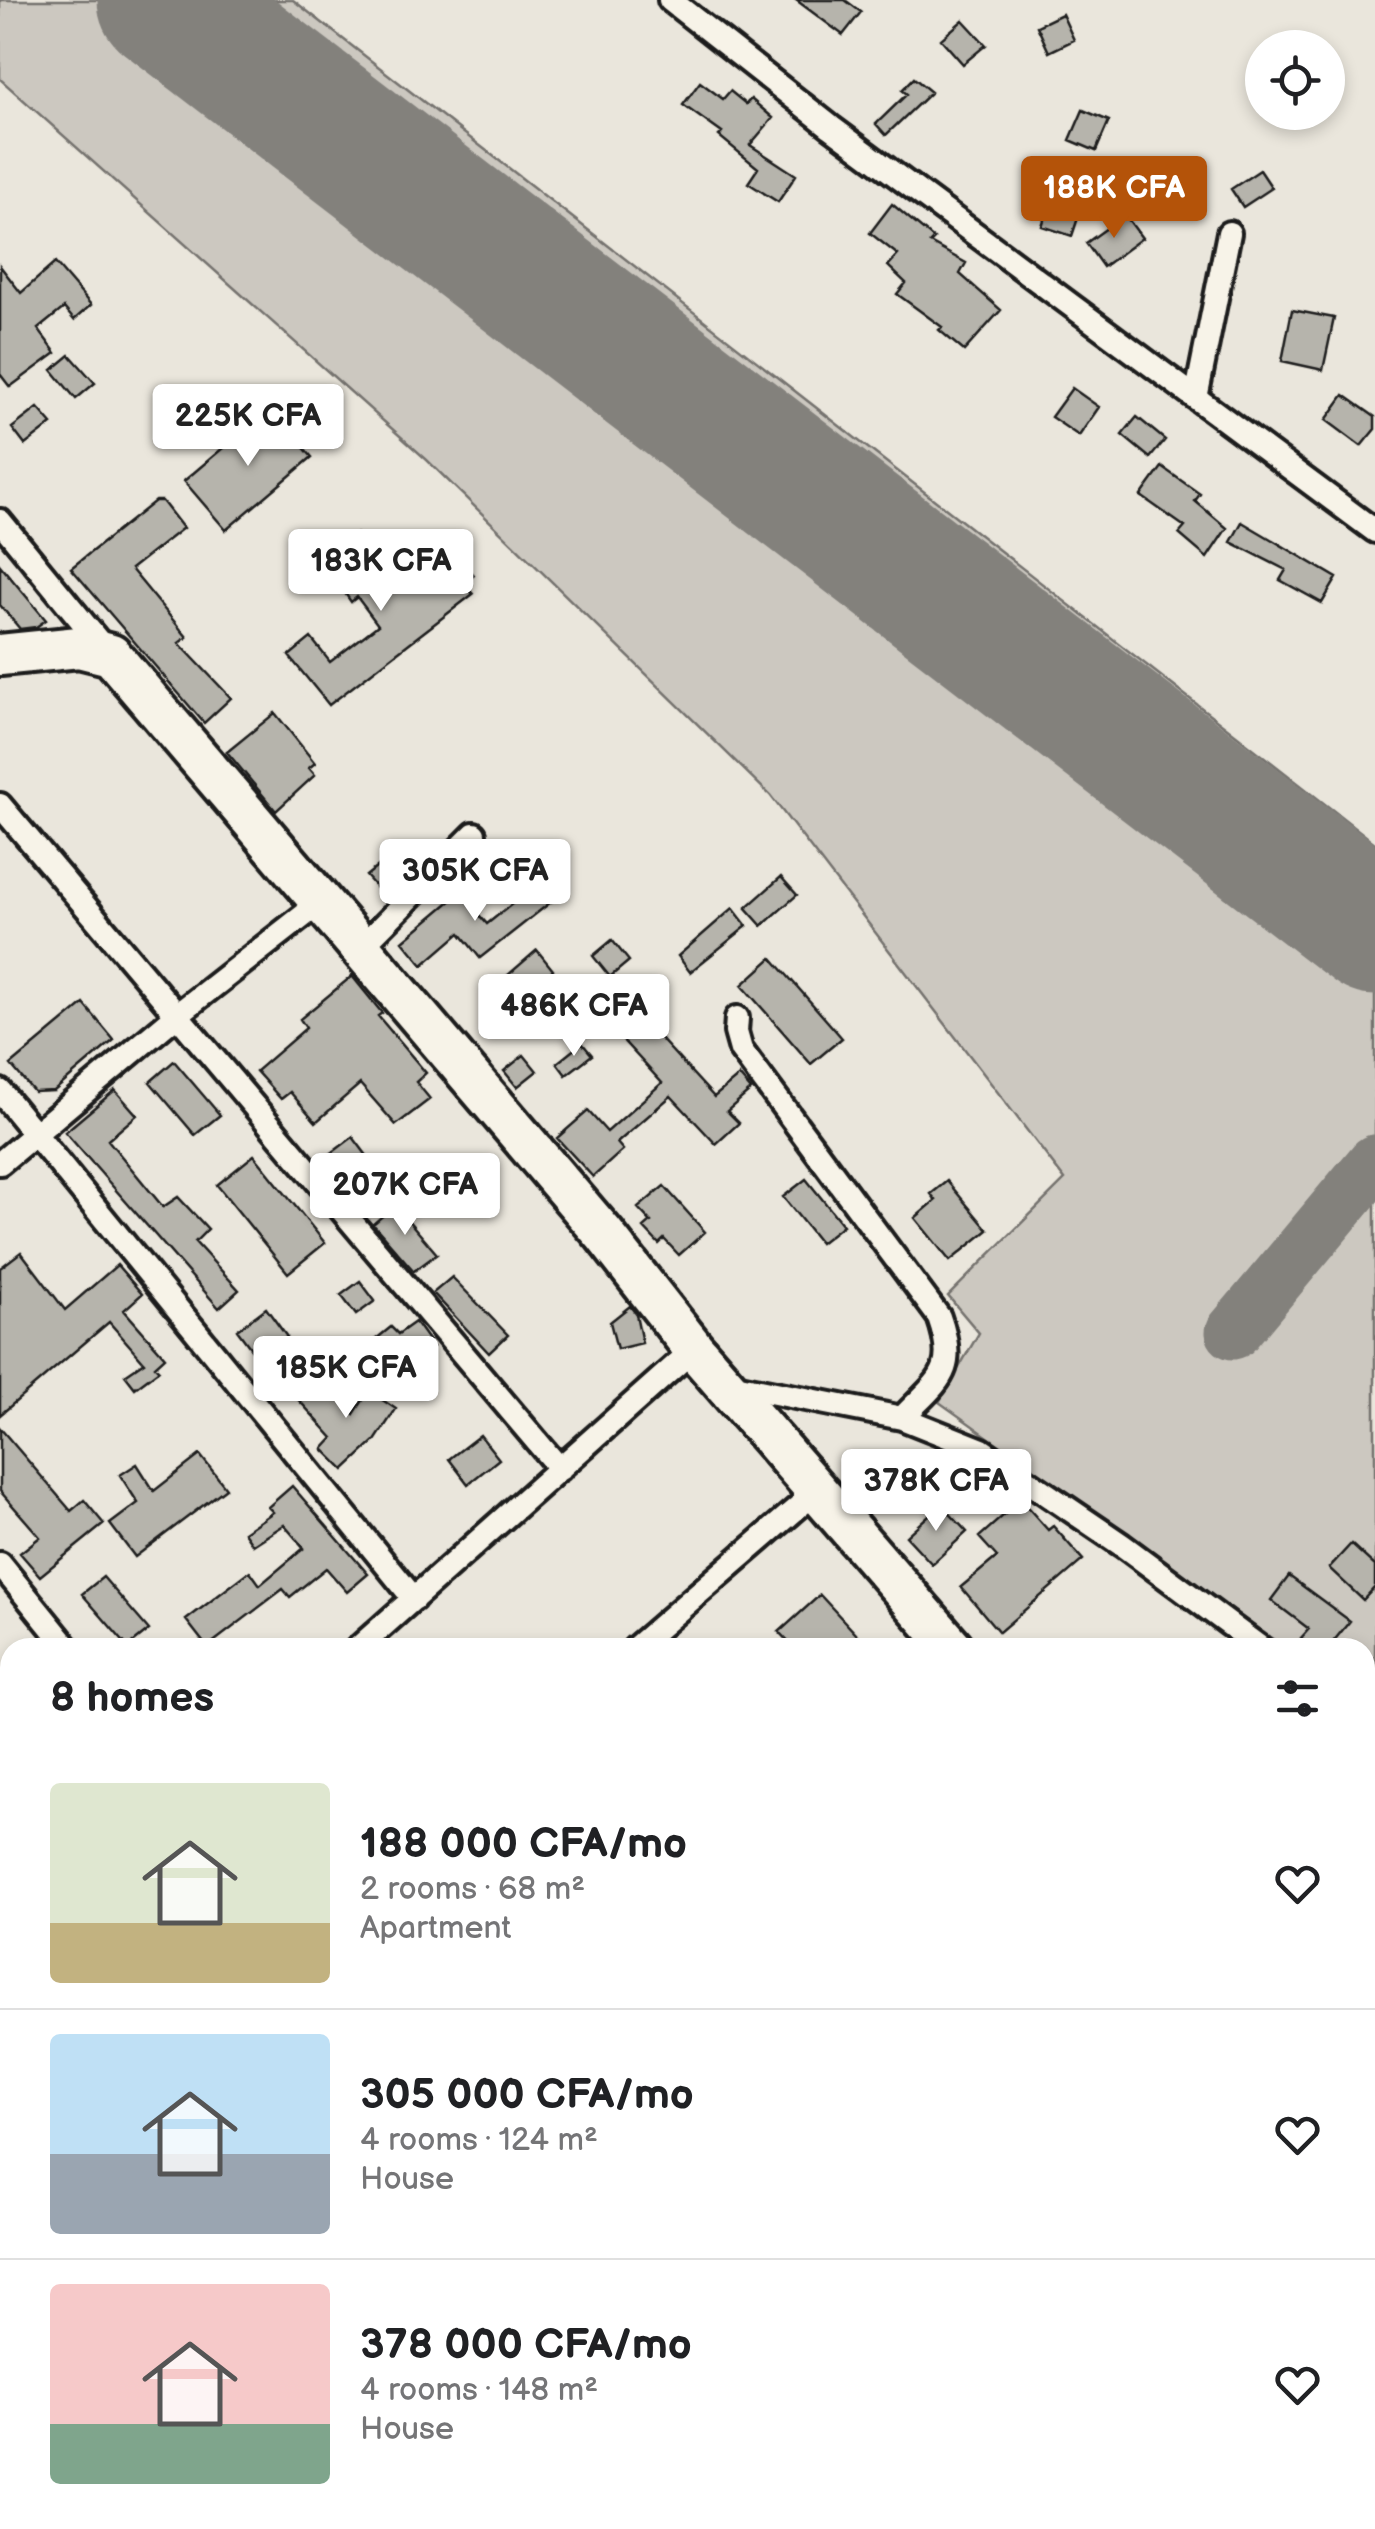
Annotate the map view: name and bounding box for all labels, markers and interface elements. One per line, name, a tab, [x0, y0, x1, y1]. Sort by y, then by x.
map controls	[1245, 30, 1345, 130]
button: locate	[1245, 30, 1345, 130]
pin: 188K CFA	[1011, 156, 1217, 241]
text: 188K CFA	[1043, 169, 1185, 208]
pin: 225K CFA	[145, 384, 351, 469]
text: 225K CFA	[175, 397, 321, 436]
pin: 183K CFA	[278, 529, 484, 614]
text: 183K CFA	[310, 542, 452, 581]
pin: 305K CFA	[372, 839, 578, 924]
text: 305K CFA	[401, 852, 549, 891]
pin: 486K CFA	[471, 974, 677, 1059]
text: 486K CFA	[500, 987, 648, 1026]
pin: 207K CFA	[302, 1153, 508, 1238]
text: 207K CFA	[332, 1166, 478, 1205]
pin: 185K CFA	[243, 1336, 449, 1421]
text: 185K CFA	[275, 1349, 417, 1388]
pin: 378K CFA	[833, 1449, 1039, 1534]
text: 378K CFA	[863, 1462, 1009, 1501]
icon: filters	[1270, 1671, 1325, 1726]
text: 8 homes	[50, 1673, 214, 1724]
text: 188 000 CFA/mo	[360, 1819, 687, 1870]
icon: home	[130, 1823, 250, 1943]
icon: heart	[1270, 1856, 1325, 1911]
text: 2 rooms · 68 m²	[360, 1870, 585, 1909]
text: Apartment	[360, 1909, 511, 1948]
text: 305 000 CFA/mo	[360, 2070, 694, 2121]
icon: home	[130, 2074, 250, 2194]
icon: heart	[1270, 2107, 1325, 2162]
text: 4 rooms · 124 m²	[360, 2121, 598, 2160]
text: House	[360, 2160, 454, 2199]
text: 378 000 CFA/mo	[360, 2320, 692, 2371]
icon: home	[130, 2324, 250, 2444]
icon: heart	[1270, 2357, 1325, 2412]
text: 4 rooms · 148 m²	[360, 2371, 598, 2410]
text: House	[360, 2410, 454, 2449]

